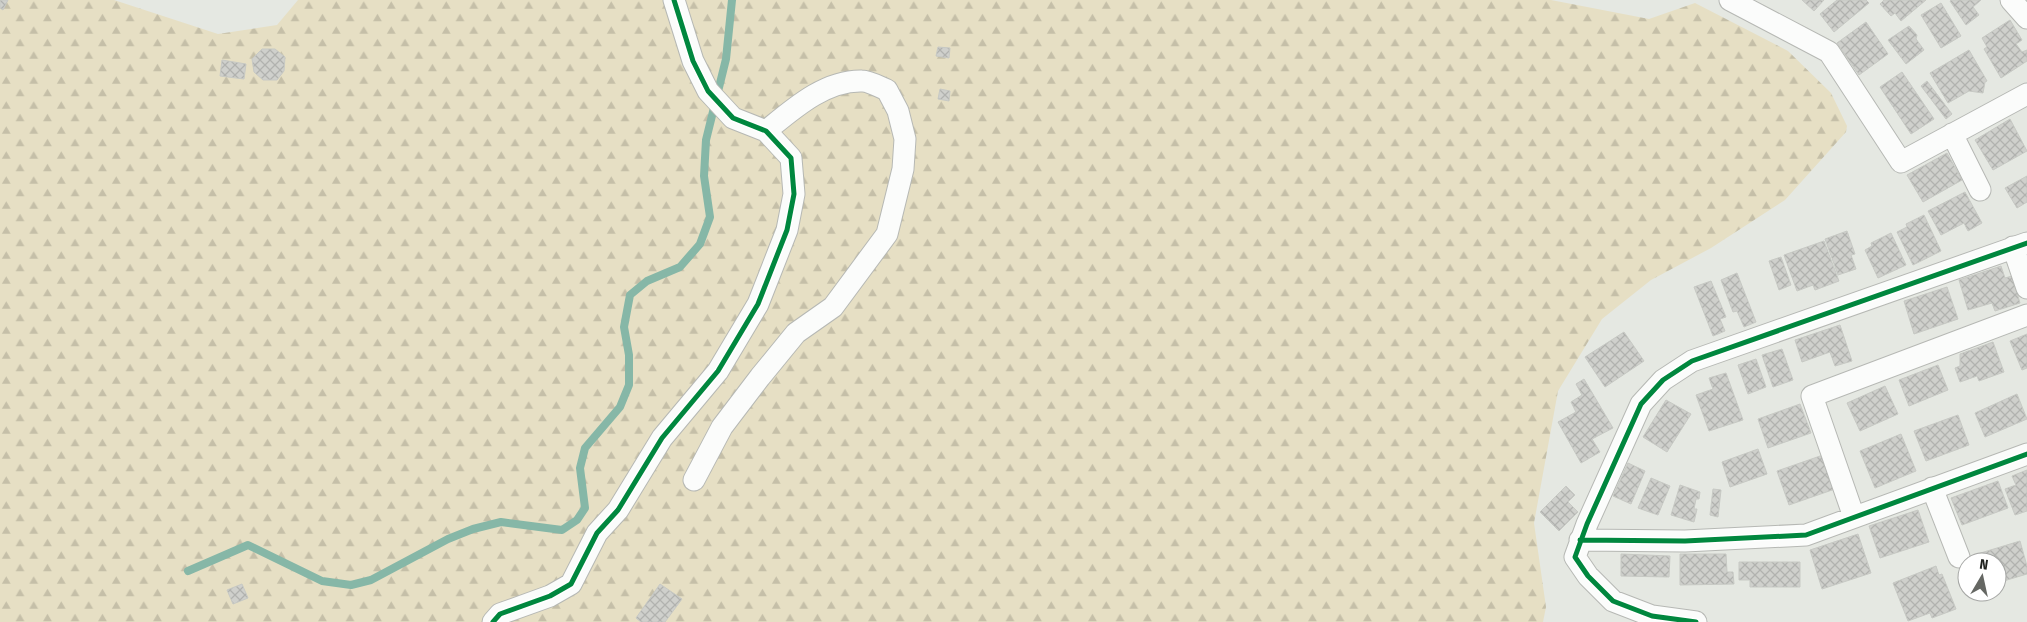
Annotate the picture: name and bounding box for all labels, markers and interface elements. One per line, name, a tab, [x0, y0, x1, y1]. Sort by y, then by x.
north arrow	[1957, 552, 2007, 602]
text: N	[1978, 556, 1989, 574]

